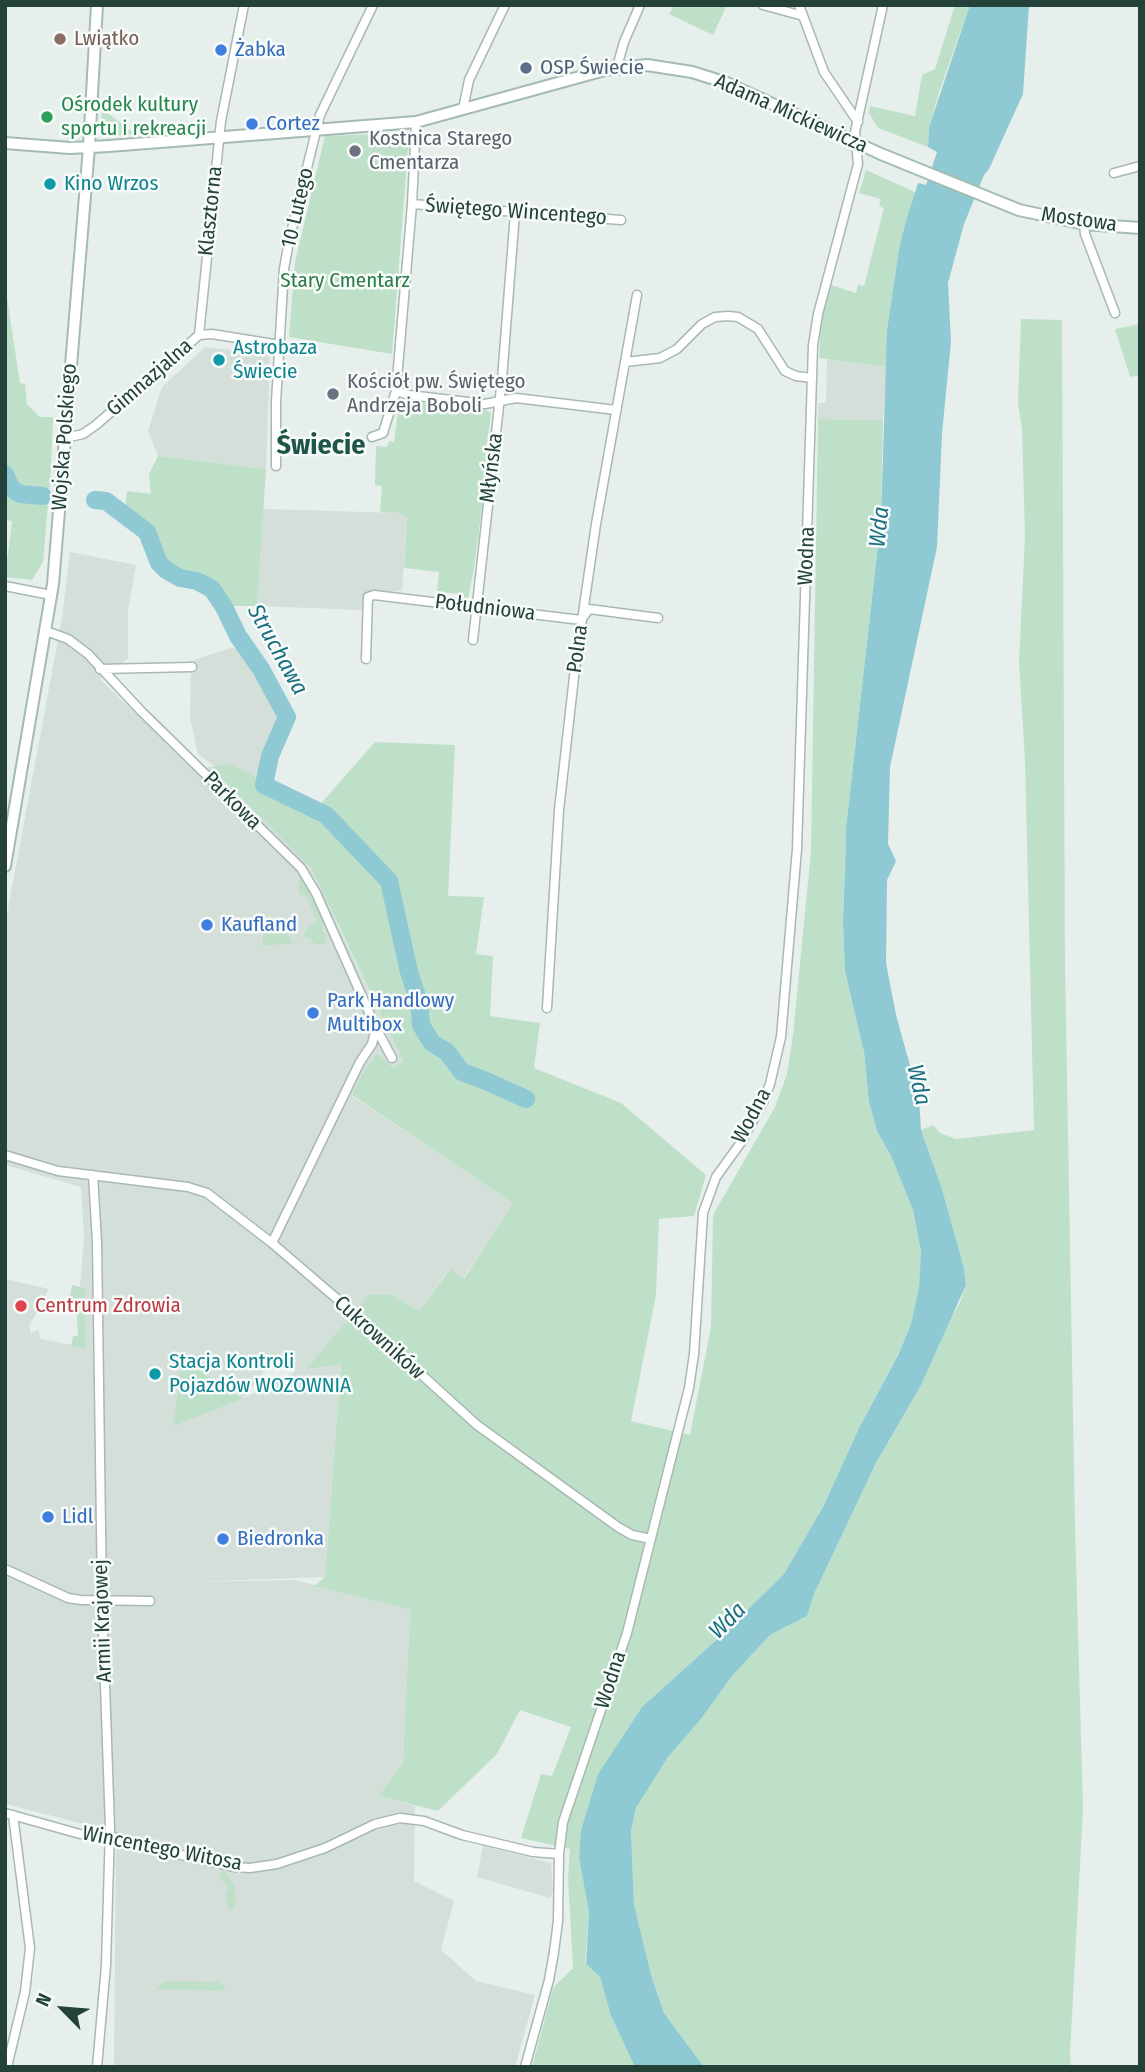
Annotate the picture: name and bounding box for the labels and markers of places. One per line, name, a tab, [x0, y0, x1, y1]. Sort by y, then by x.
place label: Lwiątko	[74, 26, 139, 52]
marker: Lwiątko	[52, 31, 68, 47]
place label: Żabka	[235, 37, 286, 63]
marker: Żabka	[213, 42, 229, 58]
place label: OSP Świecie	[540, 55, 644, 81]
marker: OSP Świecie	[518, 60, 534, 76]
place label: Ośrodek kultury sportu i rekreacji	[61, 92, 206, 142]
marker: Ośrodek kultury sportu i rekreacji	[39, 109, 55, 125]
place label: Cortez	[266, 111, 320, 137]
marker: Cortez	[244, 116, 260, 132]
place label: Kostnica Starego Cmentarza	[369, 126, 512, 176]
marker: Kostnica Starego Cmentarza	[347, 143, 363, 159]
place label: Kino Wrzos	[64, 171, 158, 197]
marker: Kino Wrzos	[42, 176, 58, 192]
place label: Astrobaza Świecie	[233, 335, 317, 385]
marker: Astrobaza Świecie	[211, 352, 227, 368]
place label: Kościół pw. Świętego Andrzeja Boboli	[347, 369, 525, 419]
marker: Kościół pw. Świętego Andrzeja Boboli	[325, 386, 341, 402]
place label: Kaufland	[221, 912, 297, 938]
marker: Kaufland	[199, 917, 215, 933]
place label: Park Handlowy Multibox	[327, 988, 454, 1038]
marker: Park Handlowy Multibox	[305, 1005, 321, 1021]
place label: Centrum Zdrowia	[35, 1293, 181, 1319]
marker: Centrum Zdrowia	[13, 1298, 29, 1314]
place label: Stacja Kontroli Pojazdów WOZOWNIA	[169, 1349, 351, 1399]
marker: Stacja Kontroli Pojazdów WOZOWNIA	[147, 1366, 163, 1382]
place label: Lidl	[62, 1504, 93, 1530]
marker: Lidl	[40, 1509, 56, 1525]
place label: Biedronka	[237, 1526, 324, 1552]
marker: Biedronka	[215, 1531, 231, 1547]

